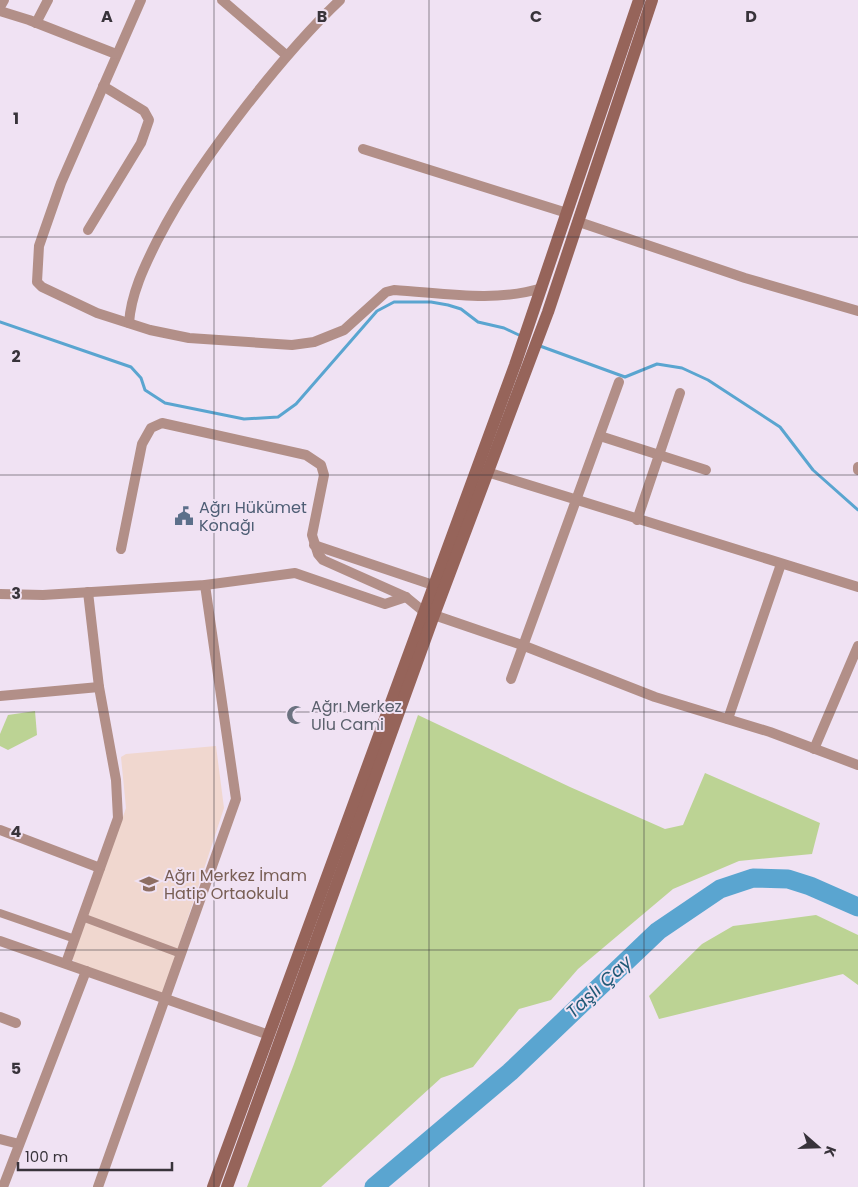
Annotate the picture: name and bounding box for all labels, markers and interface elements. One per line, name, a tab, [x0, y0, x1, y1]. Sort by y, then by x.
text: A	[101, 5, 113, 28]
text: B	[317, 5, 327, 28]
text: C	[530, 5, 542, 28]
text: D	[745, 5, 757, 28]
text: 1	[13, 107, 19, 130]
text: 2	[11, 345, 21, 368]
place label: Ağrı Hükümet Konağı	[199, 496, 307, 537]
public building icon: Ağrı Hükümet Konağı	[173, 505, 195, 527]
text: 3	[11, 582, 21, 605]
place label: Ağrı Merkez Ulu Cami	[311, 695, 402, 736]
mosque icon: Ağrı Merkez Ulu Cami	[285, 704, 307, 726]
text: 4	[11, 820, 22, 843]
place label: Ağrı Merkez İmam Hatip Ortaokulu	[164, 864, 307, 905]
school or university icon: Ağrı Merkez İmam Hatip Ortaokulu	[138, 873, 160, 895]
water label: Taşlı Çay	[560, 949, 638, 1024]
text: 5	[11, 1057, 21, 1080]
north arrow	[793, 1122, 843, 1172]
scale bar	[18, 1140, 171, 1172]
text: K	[819, 1143, 841, 1160]
text: 100 m	[25, 1146, 68, 1167]

